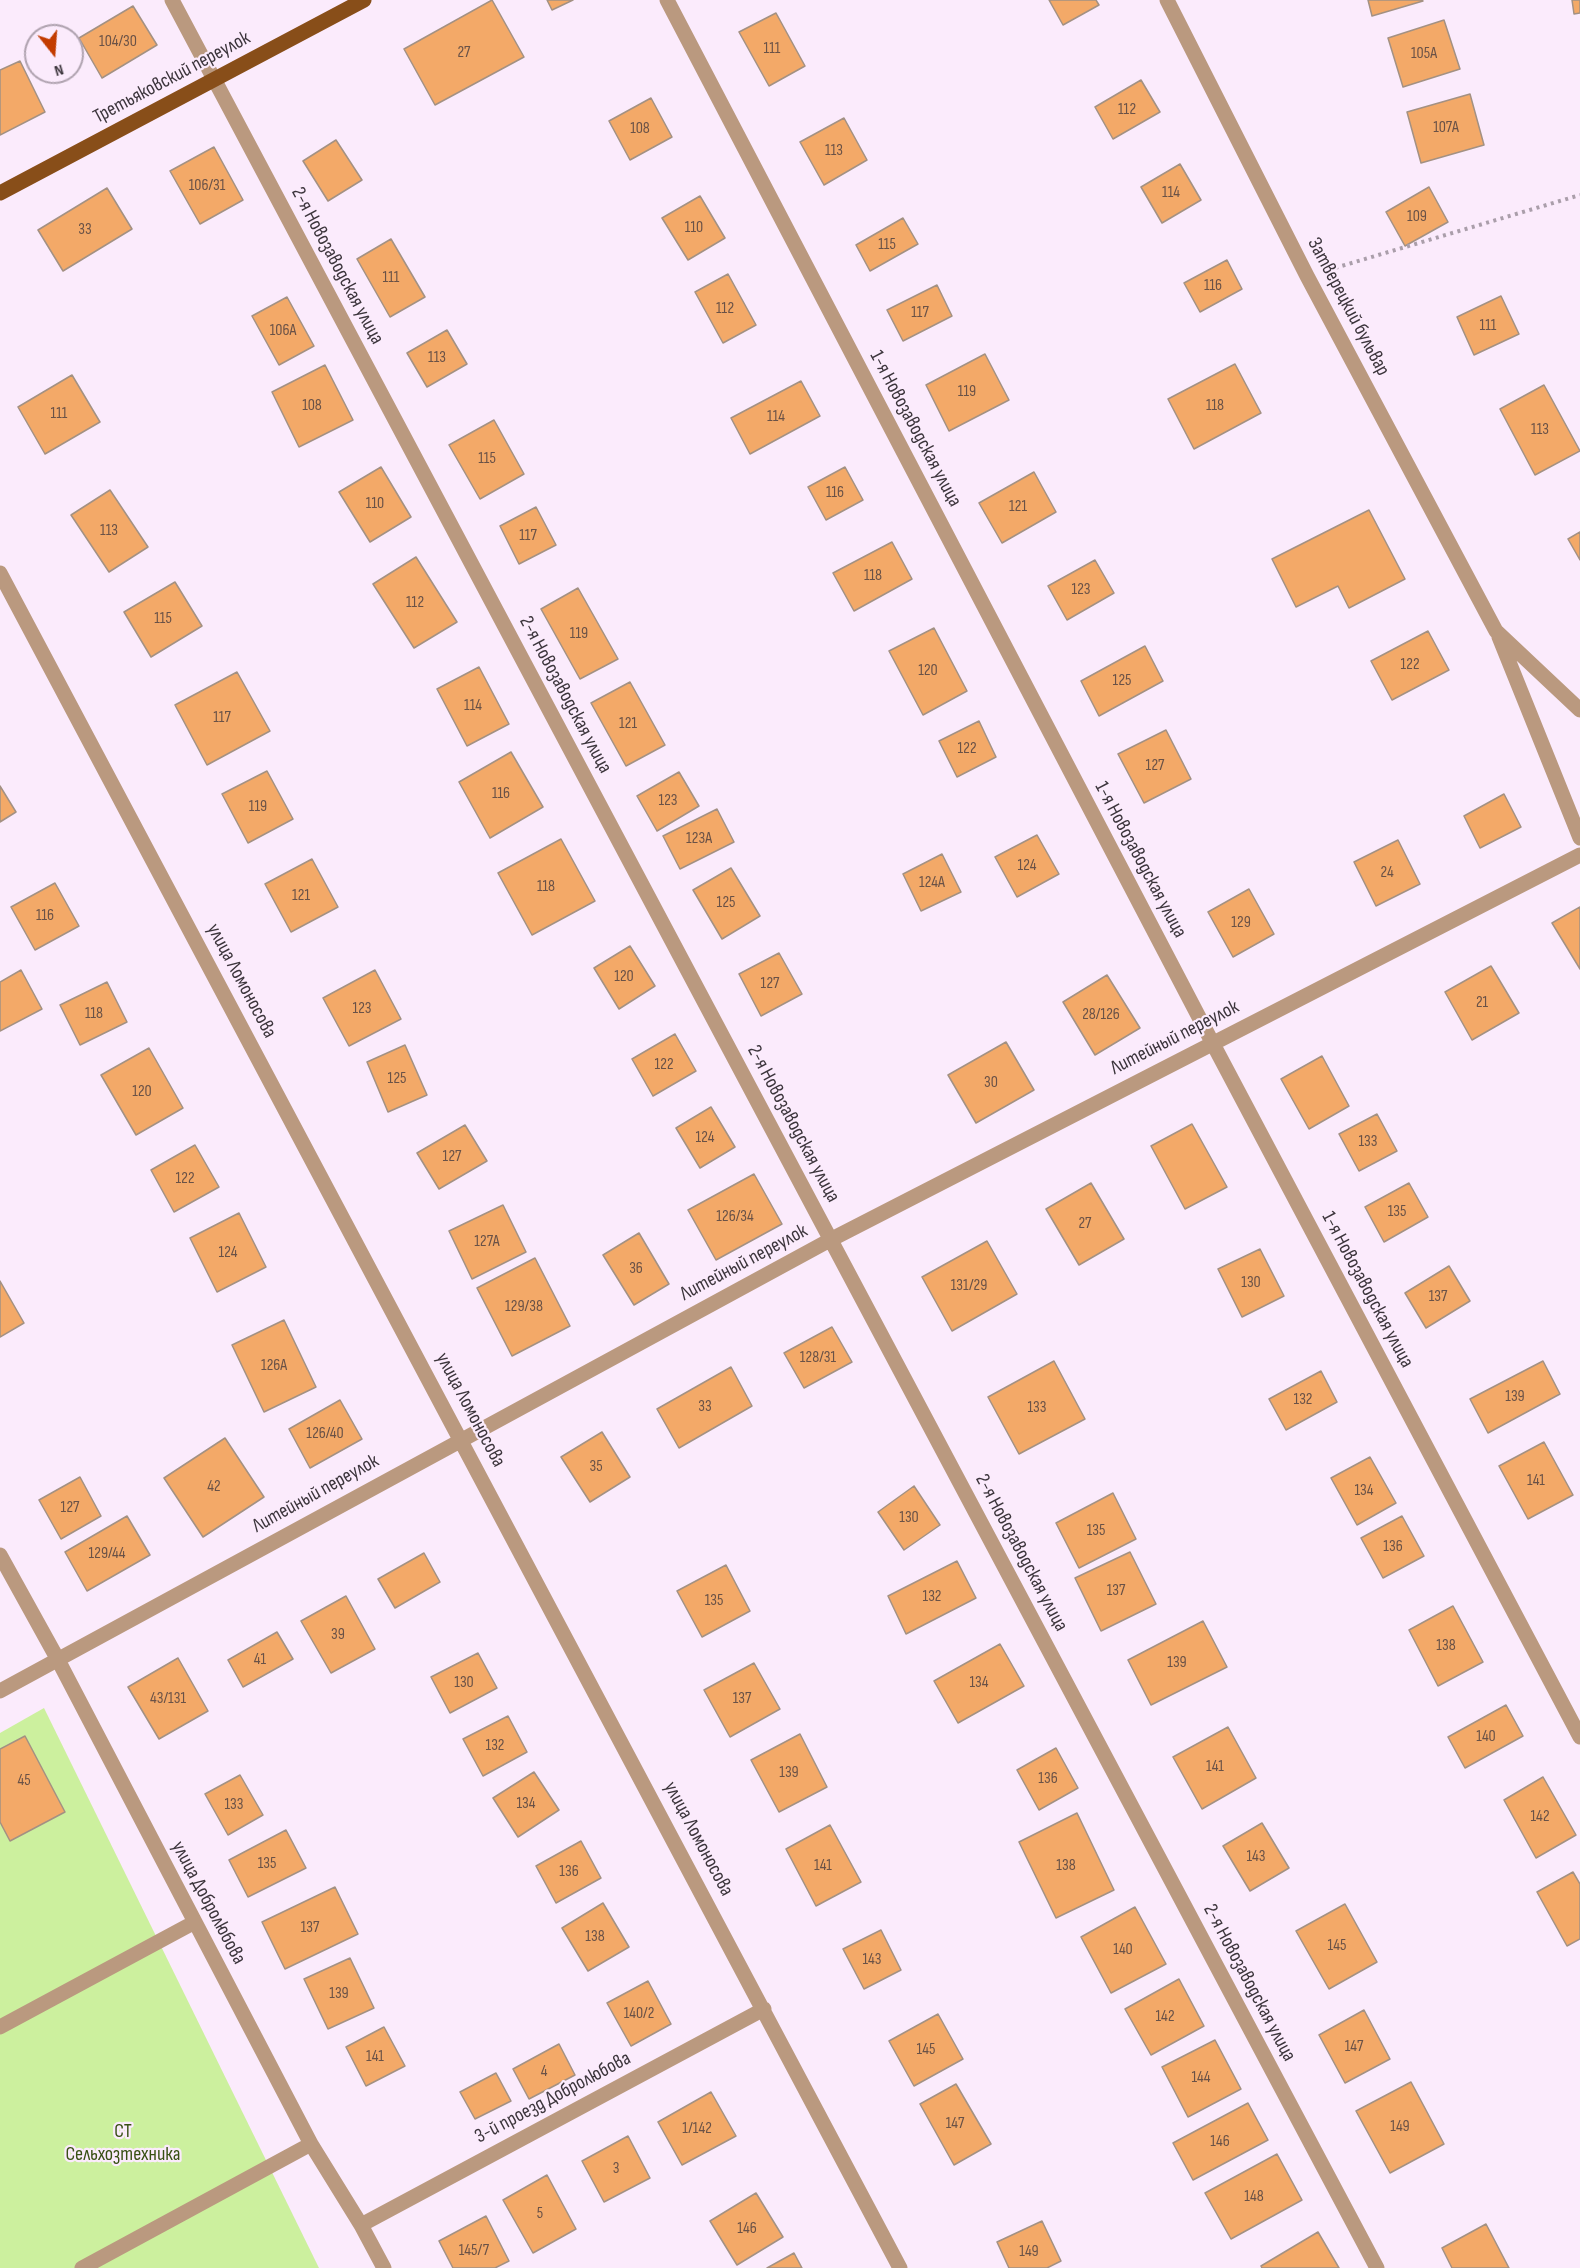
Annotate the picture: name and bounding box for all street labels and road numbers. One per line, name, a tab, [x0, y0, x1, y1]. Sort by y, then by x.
street label: Третьяковский переулок	[89, 26, 255, 130]
street label: 2-я Новозаводская улица	[285, 183, 389, 349]
street label: Затверецкий бульвар	[1302, 234, 1394, 380]
street label: 1-я Новозаводская улица	[864, 347, 966, 511]
street label: 2-я Новозаводская улица	[513, 612, 617, 778]
street label: 1-я Новозаводская улица	[1089, 778, 1191, 942]
street label: улица Ломоносова	[201, 920, 281, 1042]
street label: Литейный переулок	[1107, 995, 1243, 1081]
street label: 2-я Новозаводская улица	[741, 1041, 845, 1207]
street label: 1-я Новозаводская улица	[1316, 1208, 1418, 1372]
street label: Литейный переулок	[676, 1219, 812, 1307]
street label: улица Ломоносова	[430, 1349, 510, 1471]
street label: Литейный переулок	[249, 1449, 383, 1539]
street label: 2-я Новозаводская улица	[969, 1470, 1073, 1636]
street label: улица Ломоносова	[658, 1778, 738, 1900]
street label: улица Добролюбова	[165, 1837, 251, 1969]
street label: 2-я Новозаводская улица	[1197, 1900, 1301, 2066]
street label: 3-й проезд Добролюбова	[471, 2047, 635, 2149]

